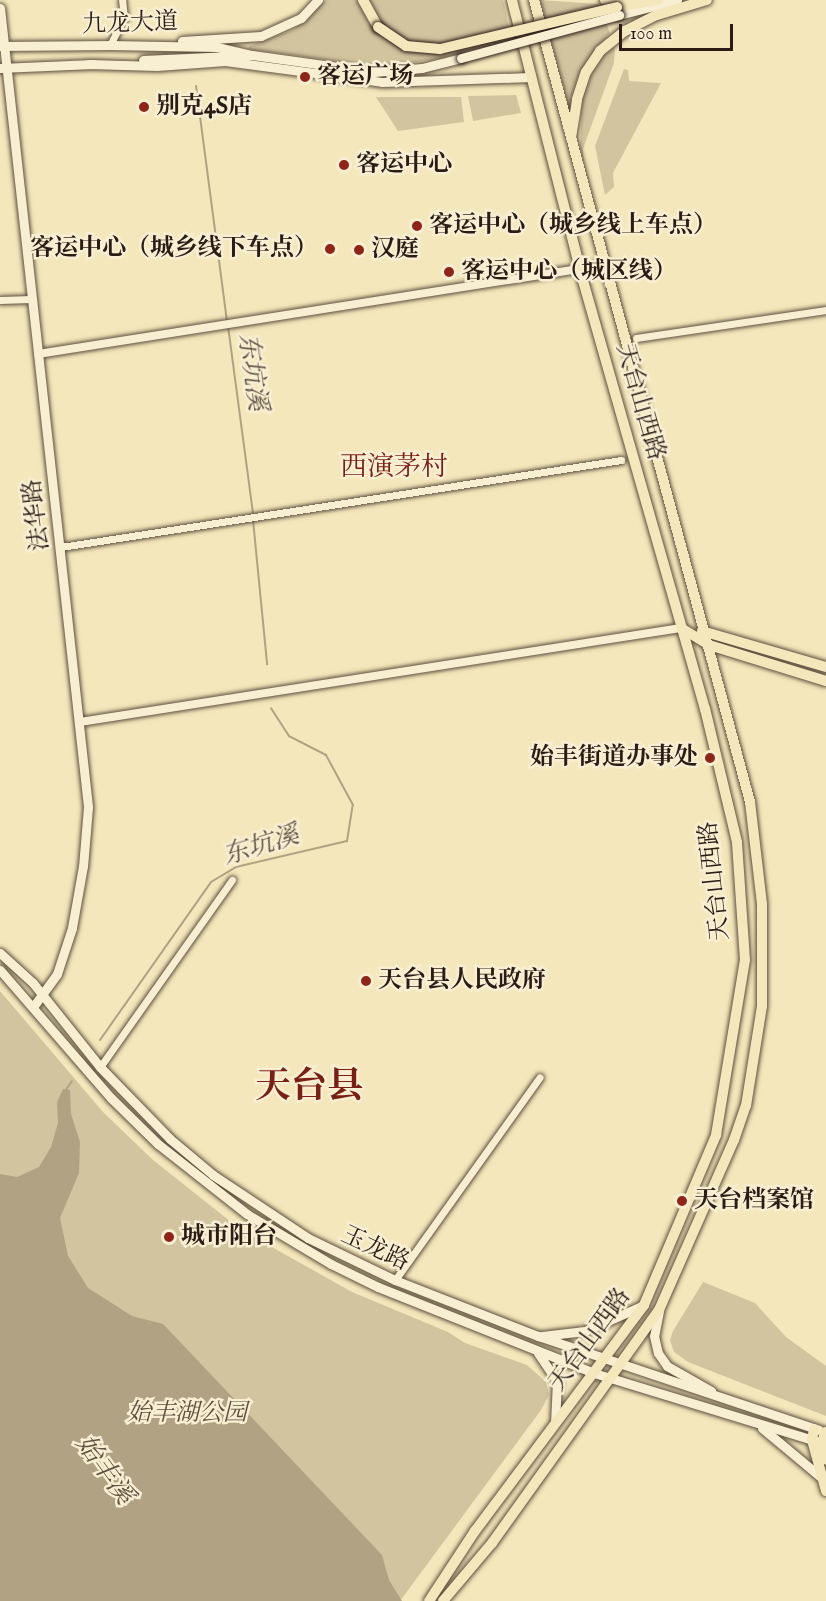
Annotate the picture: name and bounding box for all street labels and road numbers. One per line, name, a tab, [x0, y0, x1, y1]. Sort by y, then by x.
street label: 九龙大道	[82, 8, 178, 40]
street label: 天台山西路	[610, 340, 670, 464]
street label: 法华路	[18, 478, 56, 552]
street label: 天台山西路	[694, 820, 736, 942]
street label: 玉龙路	[336, 1221, 414, 1277]
street label: 天台山西路	[543, 1283, 637, 1397]

